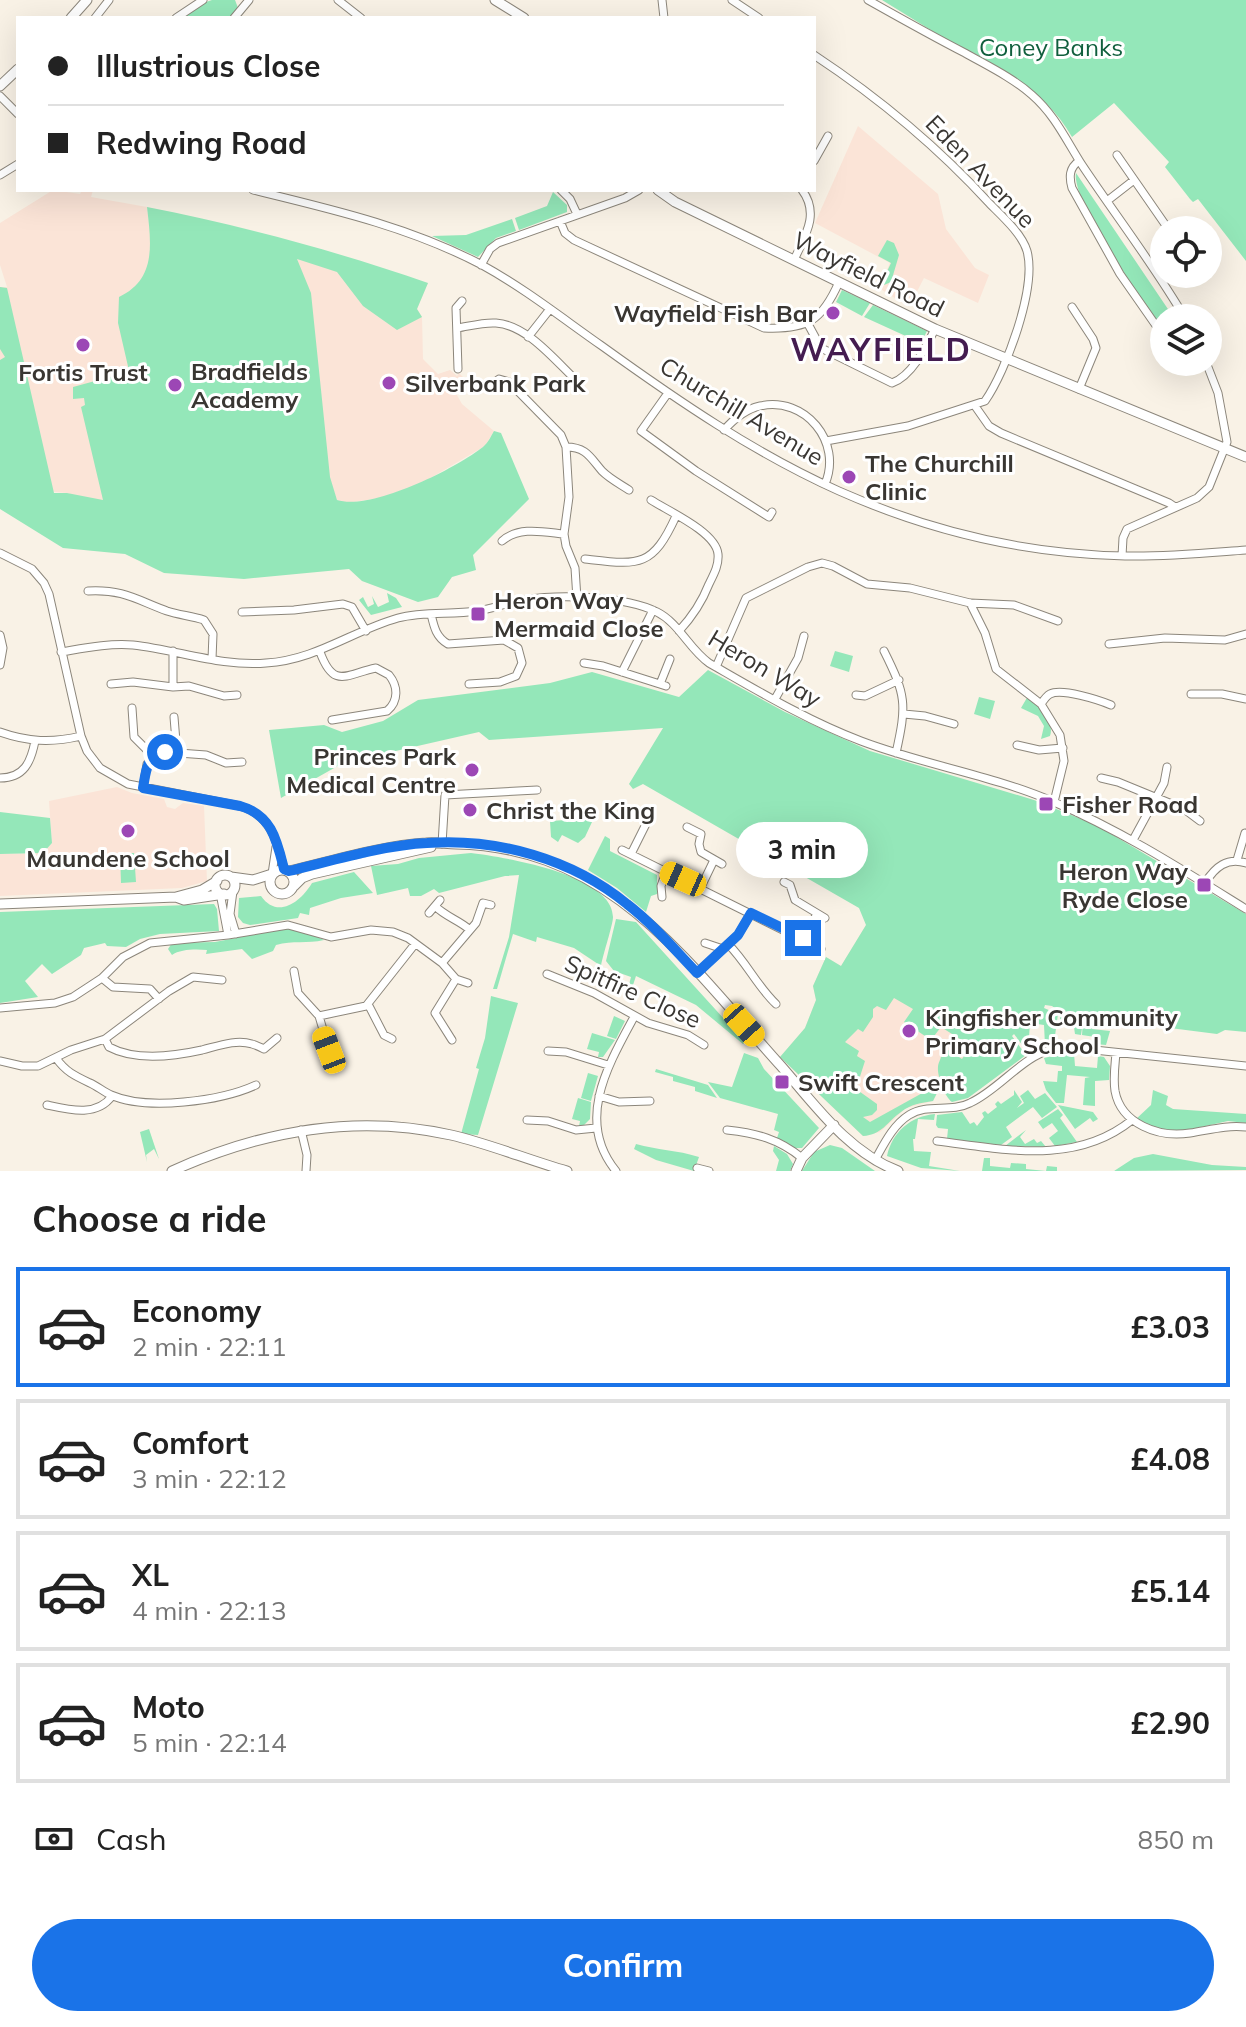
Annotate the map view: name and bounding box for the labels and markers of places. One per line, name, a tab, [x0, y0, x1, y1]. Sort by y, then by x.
place label: Wayfield Fish Bar	[614, 298, 818, 328]
marker: Wayfield Fish Bar	[824, 304, 842, 322]
marker: Fortis Trust	[74, 336, 92, 354]
place label: Bradfields Academy	[191, 356, 308, 414]
place label: Fortis Trust	[18, 357, 148, 387]
place label: Silverbank Park	[405, 368, 586, 398]
marker: Silverbank Park	[380, 374, 398, 392]
marker: Bradfields Academy	[166, 376, 184, 394]
place label: The Churchill Clinic	[865, 448, 1014, 506]
marker: The Churchill Clinic	[840, 468, 858, 486]
place label: Heron Way Mermaid Close	[494, 585, 664, 643]
marker: Heron Way Mermaid Close	[469, 605, 487, 623]
place label: Princes Park Medical Centre	[286, 741, 457, 799]
marker: Princes Park Medical Centre	[463, 761, 481, 779]
place label: Fisher Road	[1062, 789, 1198, 819]
place label: Christ the King	[486, 795, 655, 825]
marker: Fisher Road	[1037, 795, 1055, 813]
marker: Christ the King	[461, 801, 479, 819]
marker: Maundene School	[119, 822, 137, 840]
place label: Maundene School	[26, 843, 230, 873]
place label: Heron Way Ryde Close	[1059, 856, 1189, 914]
marker: Heron Way Ryde Close	[1195, 876, 1213, 894]
place label: Kingfisher Community Primary School	[925, 1002, 1179, 1060]
marker: Kingfisher Community Primary School	[900, 1022, 918, 1040]
place label: Swift Crescent	[798, 1067, 964, 1097]
marker: Swift Crescent	[773, 1073, 791, 1091]

